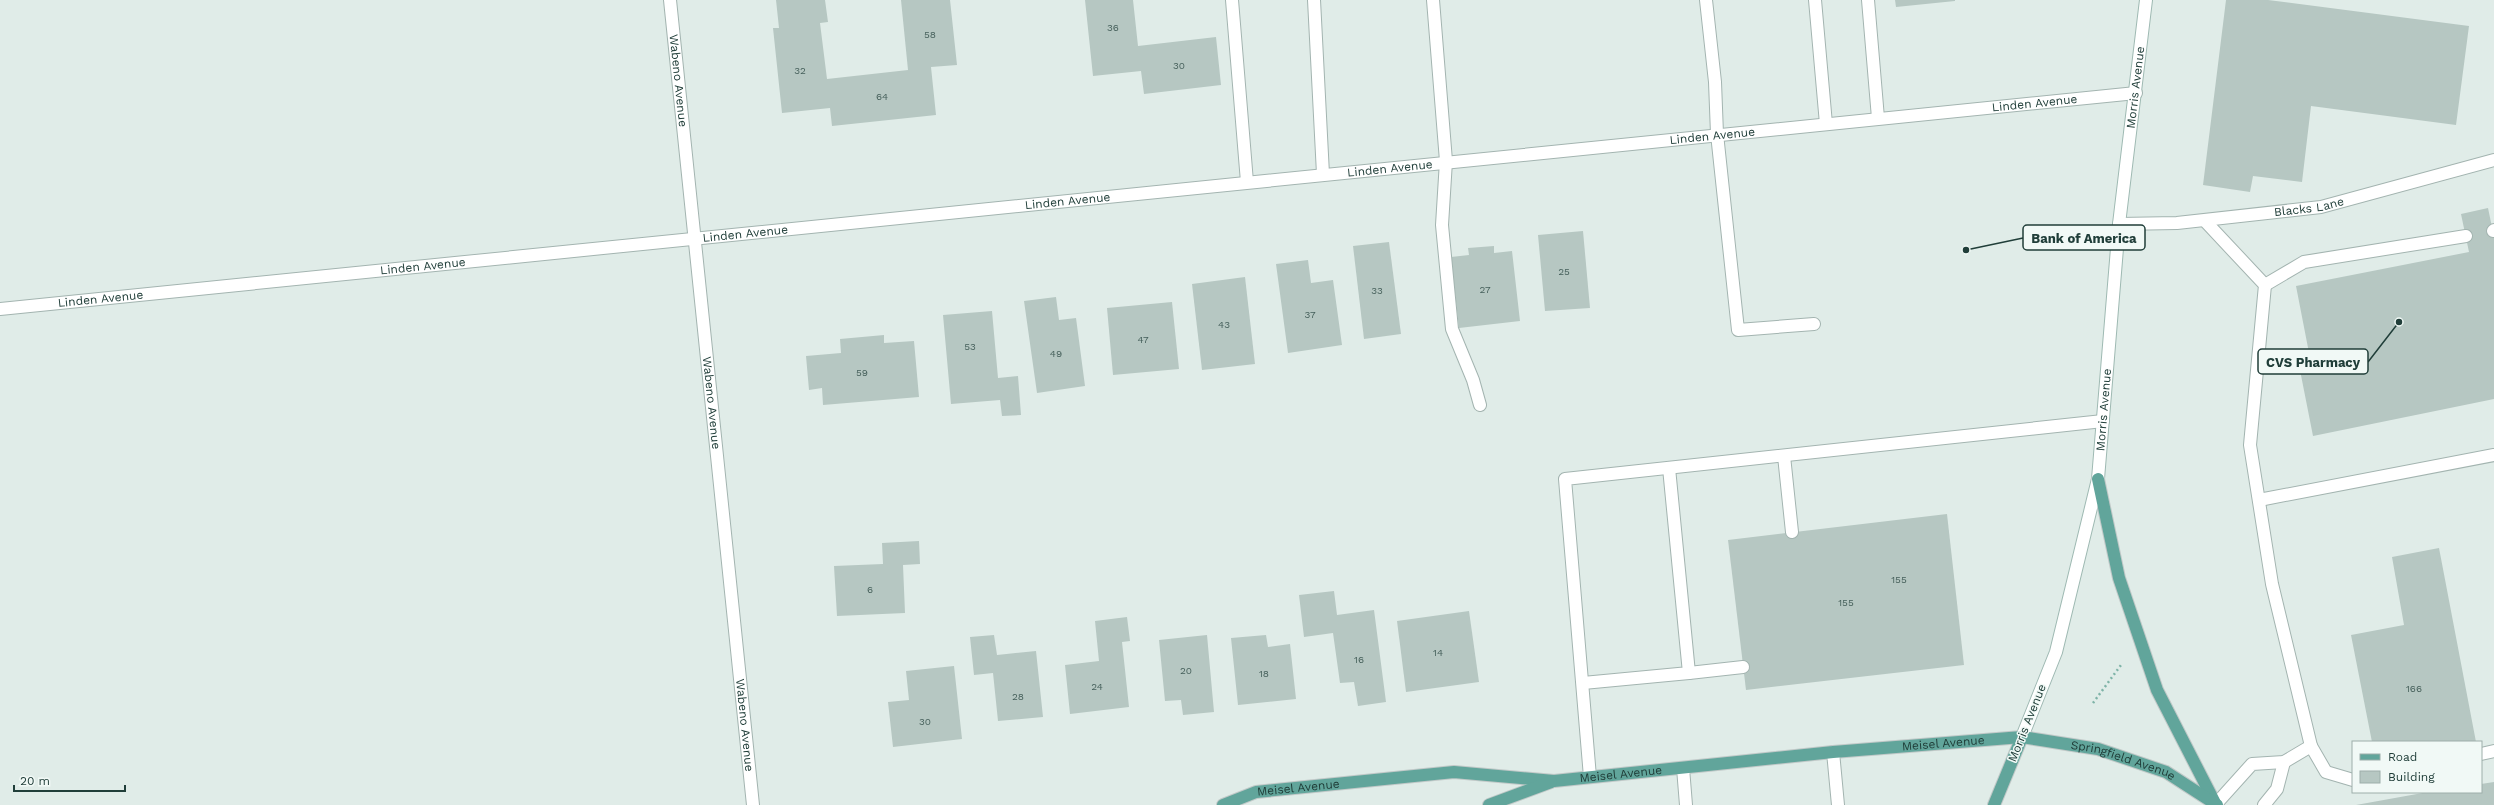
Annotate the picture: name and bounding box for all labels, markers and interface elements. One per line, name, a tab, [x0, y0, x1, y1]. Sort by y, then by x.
house number: 36	[1107, 22, 1119, 33]
house number: 58	[924, 29, 936, 40]
street label: Wabeno Avenue	[667, 34, 690, 128]
street label: Morris Avenue	[2124, 45, 2147, 129]
house number: 30	[1173, 60, 1185, 71]
house number: 32	[794, 65, 806, 76]
house number: 64	[876, 91, 888, 102]
street label: Linden Avenue	[1991, 92, 2078, 115]
street label: Linden Avenue	[1669, 125, 1756, 147]
street label: Linden Avenue	[1346, 157, 1433, 180]
street label: Linden Avenue	[1024, 190, 1111, 212]
street label: Blacks Lane	[2273, 194, 2345, 219]
street label: Linden Avenue	[702, 222, 789, 245]
callout: Bank of America	[2023, 225, 2145, 250]
text: Bank of America	[2031, 231, 2137, 246]
street label: Linden Avenue	[379, 255, 466, 278]
house number: 25	[1558, 266, 1570, 277]
house number: 27	[1479, 284, 1491, 295]
house number: 33	[1371, 285, 1383, 296]
street label: Linden Avenue	[57, 288, 144, 310]
house number: 37	[1304, 309, 1316, 320]
house number: 43	[1218, 319, 1230, 330]
house number: 47	[1137, 334, 1149, 345]
house number: 53	[964, 341, 976, 352]
house number: 49	[1050, 348, 1062, 359]
callout: CVS Pharmacy	[2258, 349, 2368, 374]
text: CVS Pharmacy	[2266, 355, 2361, 370]
street label: Wabeno Avenue	[700, 356, 723, 450]
house number: 59	[856, 367, 868, 378]
street label: Morris Avenue	[2093, 368, 2114, 452]
house number: 155	[1891, 574, 1907, 585]
house number: 6	[867, 584, 873, 595]
house number: 155	[1838, 597, 1854, 608]
house number: 14	[1433, 647, 1443, 658]
house number: 16	[1354, 654, 1364, 665]
house number: 20	[1180, 665, 1192, 676]
house number: 18	[1259, 668, 1269, 679]
street label: Wabeno Avenue	[733, 678, 757, 772]
house number: 24	[1091, 681, 1103, 692]
street label: Morris Avenue	[2005, 682, 2049, 764]
house number: 166	[2406, 683, 2422, 694]
house number: 28	[1012, 691, 1024, 702]
house number: 30	[919, 716, 931, 727]
street label: Meisel Avenue	[1901, 733, 1985, 754]
street label: Springfield Avenue	[2070, 738, 2178, 783]
legend	[2352, 741, 2482, 793]
text: Road	[2388, 750, 2417, 764]
street label: Meisel Avenue	[1579, 763, 1663, 785]
scale bar	[14, 767, 125, 793]
text: Building	[2388, 770, 2435, 784]
text: 20 m	[20, 774, 50, 788]
street label: Meisel Avenue	[1256, 777, 1340, 799]

